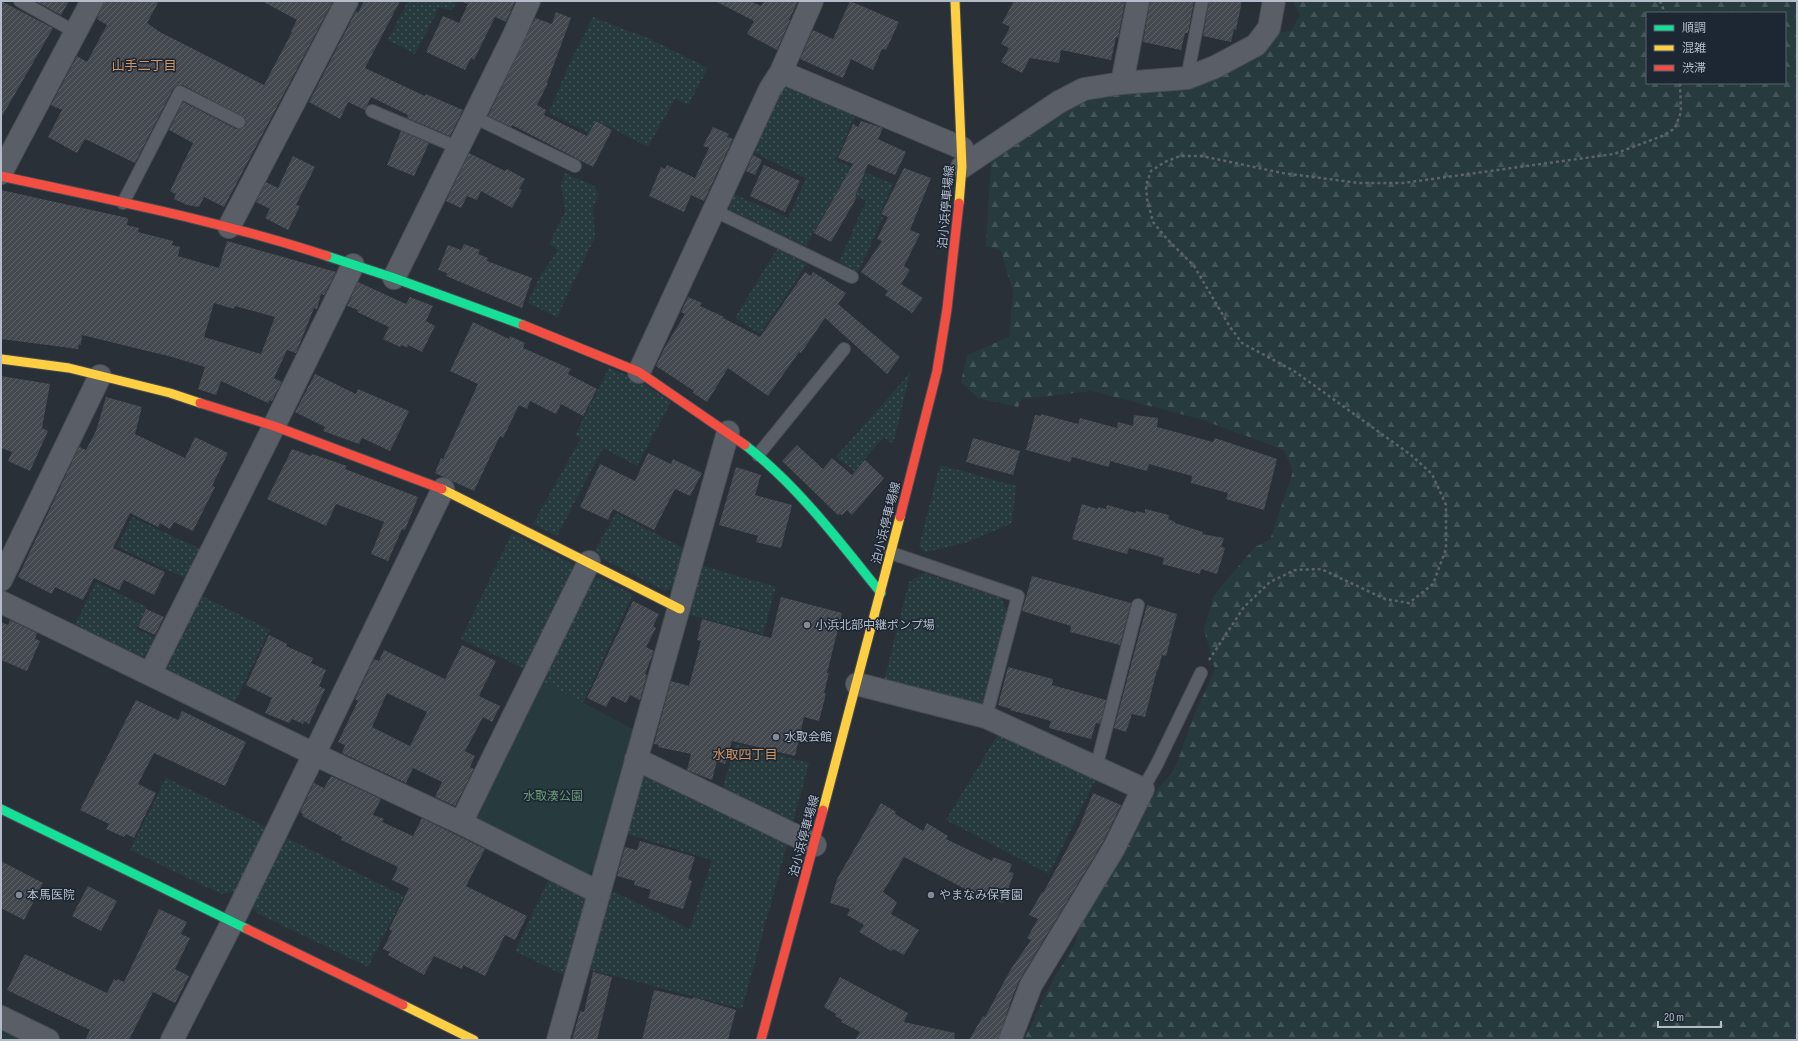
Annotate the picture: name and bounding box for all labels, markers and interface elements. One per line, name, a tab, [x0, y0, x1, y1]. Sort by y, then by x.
legend	[1646, 12, 1786, 84]
text: 順調	[1682, 21, 1706, 36]
text: 混雑	[1682, 41, 1706, 56]
district label: 山手二丁目	[111, 58, 177, 74]
text: 渋滞	[1682, 61, 1706, 76]
street label: 泊小浜停車場線	[935, 165, 958, 250]
street label: 泊小浜停車場線	[869, 481, 904, 566]
place label: 小浜北部中継ポンプ場	[815, 618, 935, 633]
marker: 小浜北部中継ポンプ場	[802, 620, 812, 630]
place label: 水取会館	[784, 730, 832, 745]
marker: 水取会館	[771, 732, 781, 742]
district label: 水取四丁目	[712, 747, 778, 763]
park label: 水取湊公園	[523, 789, 583, 804]
street label: 泊小浜停車場線	[786, 794, 823, 879]
place label: 本馬医院	[27, 888, 75, 903]
place label: やまなみ保育園	[939, 888, 1023, 903]
marker: 本馬医院	[14, 890, 24, 900]
marker: やまなみ保育園	[926, 890, 936, 900]
scale bar	[1658, 1003, 1721, 1029]
text: 20 m	[1664, 1010, 1684, 1025]

